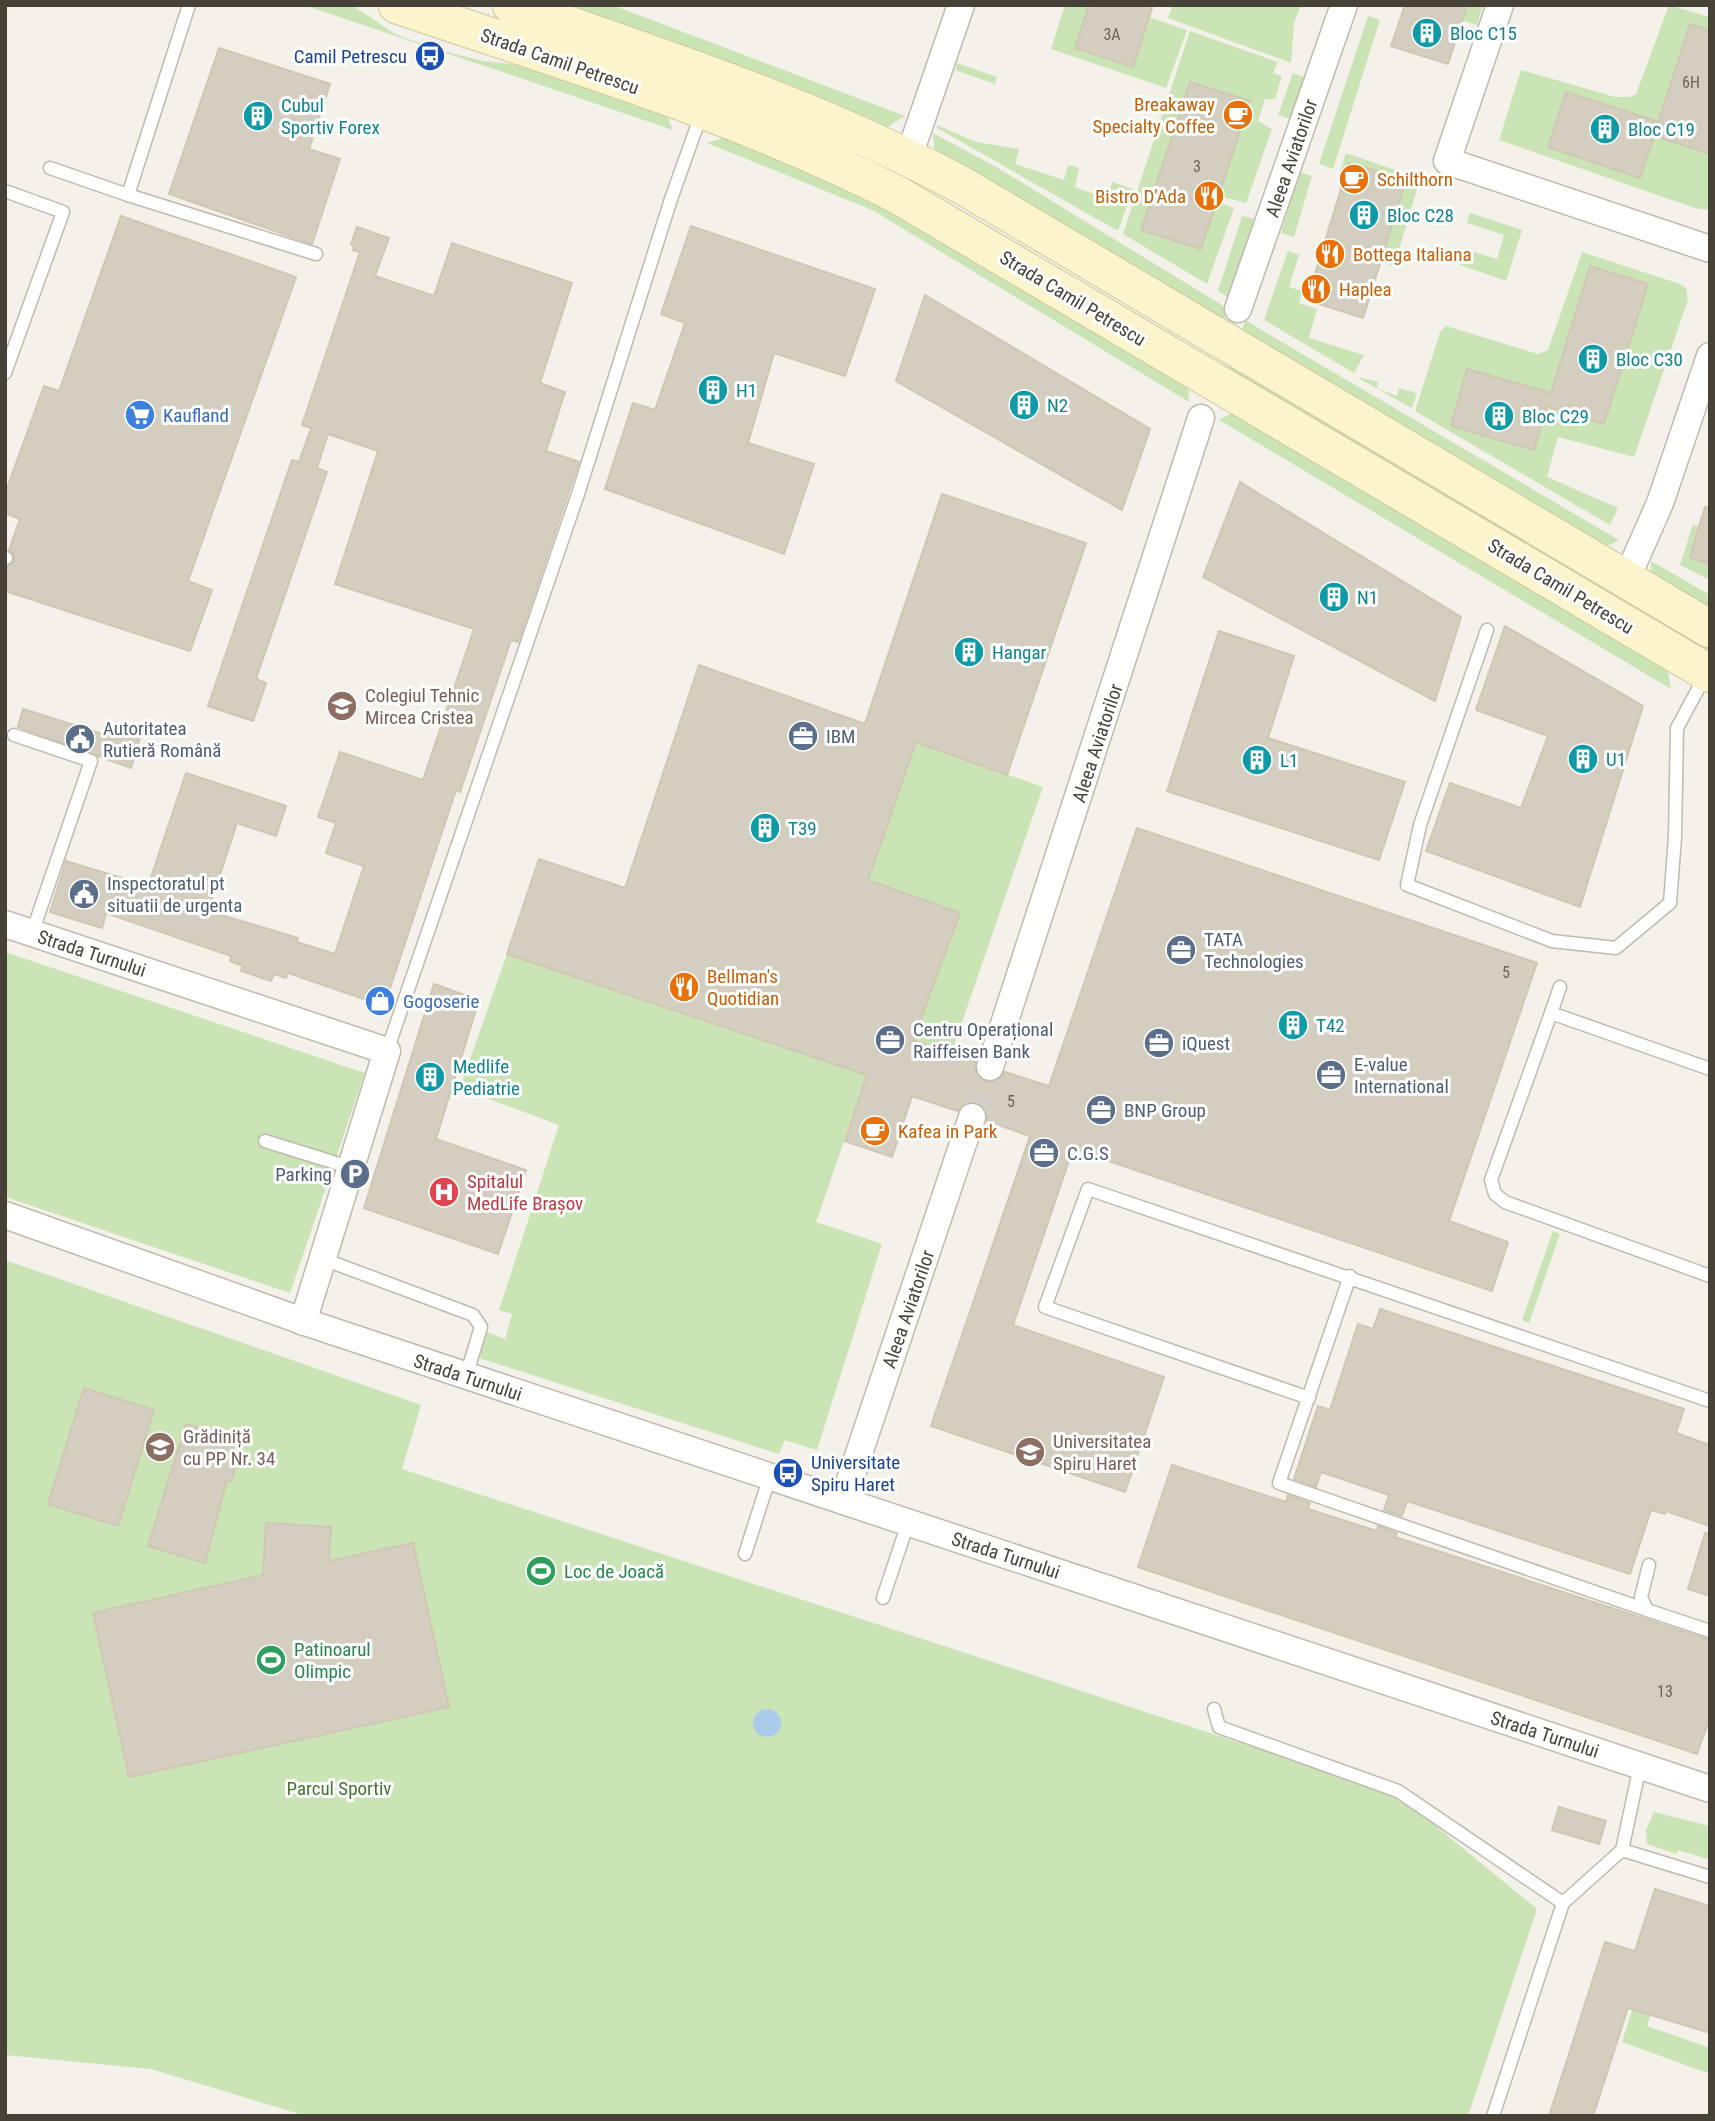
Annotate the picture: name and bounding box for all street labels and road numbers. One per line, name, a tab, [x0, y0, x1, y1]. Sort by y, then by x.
street label: Strada Camil Petrescu	[478, 24, 642, 99]
street label: Aleea Aviatorilor	[1260, 96, 1323, 220]
street label: Strada Camil Petrescu	[996, 246, 1150, 351]
street label: Strada Camil Petrescu	[1484, 534, 1638, 639]
street label: Aleea Aviatorilor	[1067, 681, 1128, 805]
street label: Strada Turnului	[35, 925, 149, 982]
street label: Aleea Aviatorilor	[877, 1247, 940, 1371]
street label: Strada Turnului	[411, 1349, 525, 1406]
street label: Strada Turnului	[949, 1527, 1063, 1584]
street label: Strada Turnului	[1488, 1706, 1602, 1763]

